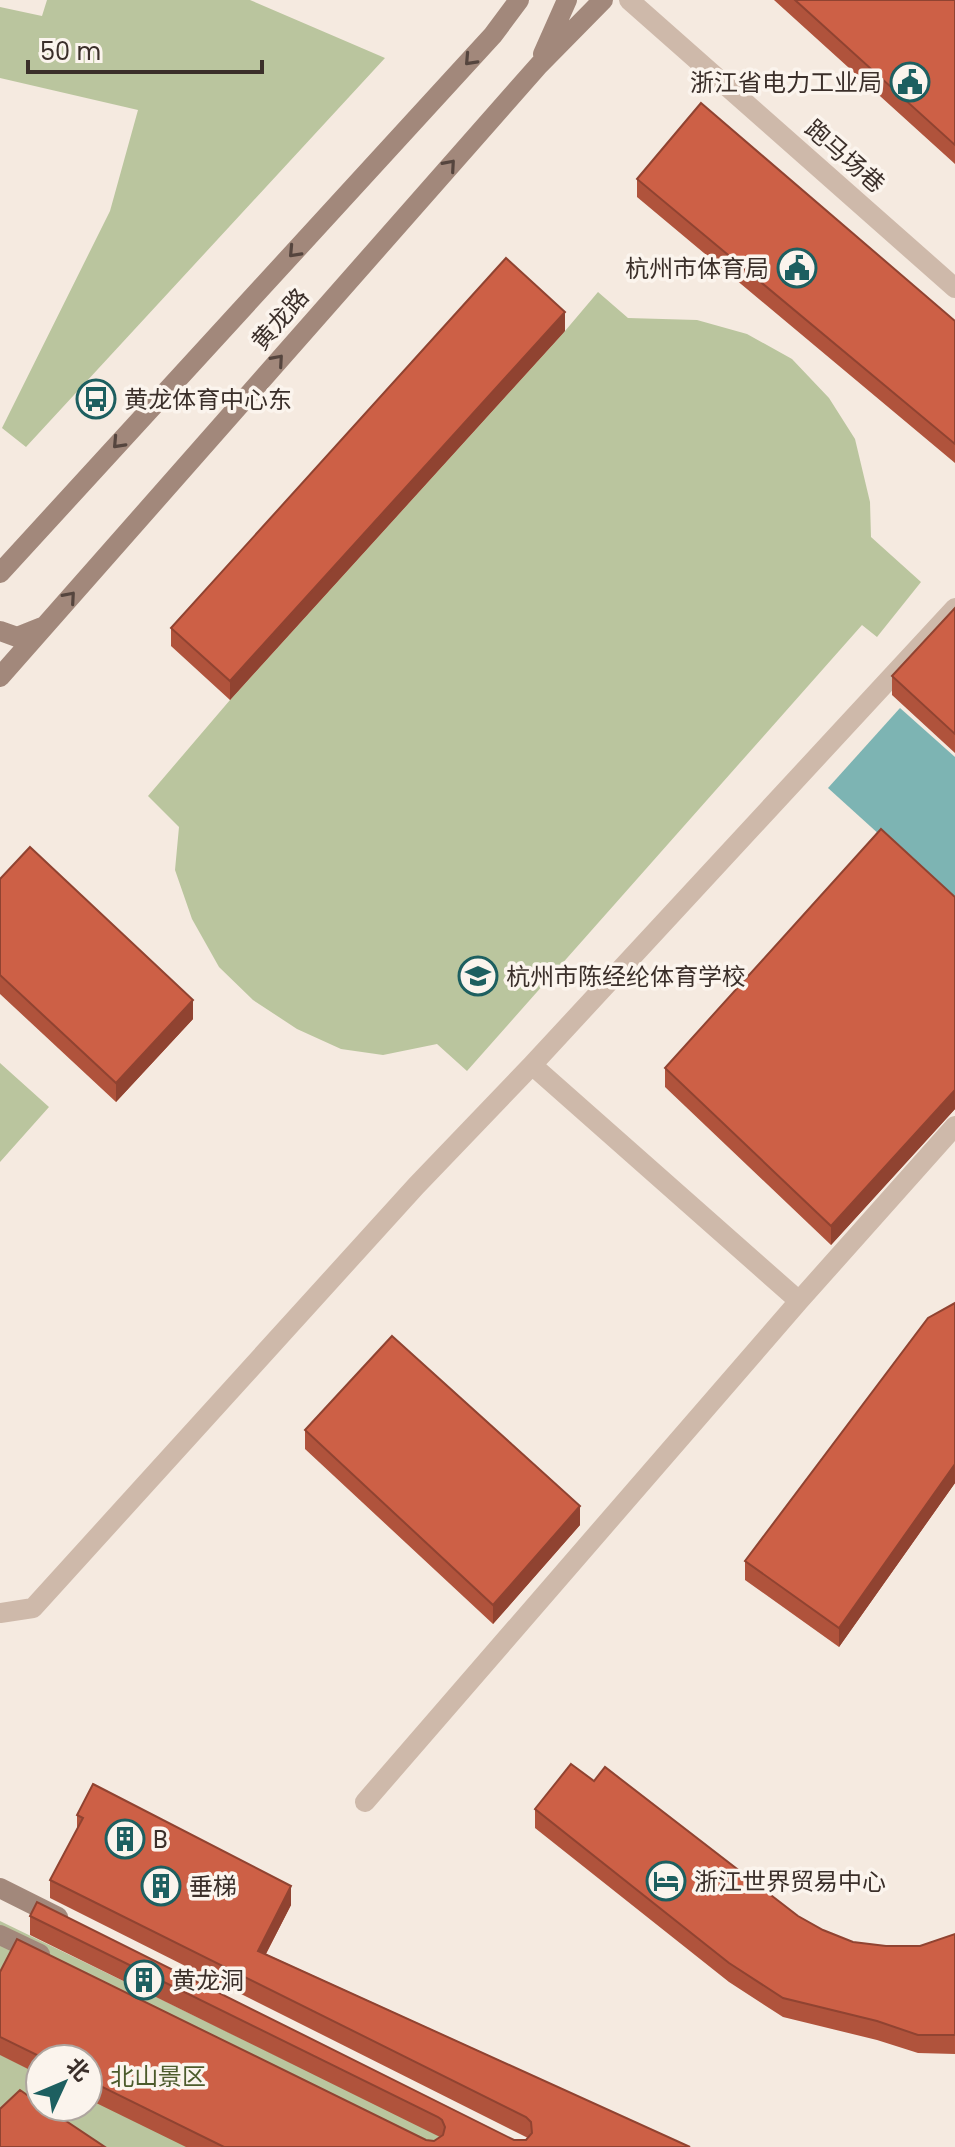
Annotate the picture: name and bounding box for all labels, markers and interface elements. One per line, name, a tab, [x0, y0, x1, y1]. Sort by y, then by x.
scale bar	[28, 24, 262, 74]
text: 50 m	[40, 35, 101, 68]
one-way arrow	[464, 51, 479, 65]
public building icon: 浙江省电力工业局	[889, 61, 931, 103]
place label: 浙江省电力工业局	[690, 66, 882, 99]
street label: 跑马场巷	[798, 112, 892, 200]
one-way arrow	[441, 160, 455, 175]
one-way arrow	[290, 242, 304, 257]
public building icon: 杭州市体育局	[776, 247, 818, 289]
place label: 杭州市体育局	[625, 252, 769, 285]
street label: 黄龙路	[244, 281, 316, 357]
one-way arrow	[269, 354, 283, 369]
bus stop icon: 黄龙体育中心东	[75, 378, 117, 420]
place label: 黄龙体育中心东	[124, 383, 292, 416]
one-way arrow	[114, 434, 128, 449]
one-way arrow	[60, 592, 74, 607]
school or university icon: 杭州市陈经纶体育学校	[457, 955, 499, 997]
place label: 杭州市陈经纶体育学校	[506, 960, 746, 993]
building icon: B	[104, 1818, 146, 1860]
place label: B	[153, 1823, 168, 1856]
hotel icon: 浙江世界贸易中心	[645, 1860, 687, 1902]
building icon: 垂梯	[140, 1865, 182, 1907]
place label: 浙江世界贸易中心	[694, 1865, 886, 1898]
place label: 垂梯	[189, 1870, 237, 1903]
building icon: 黄龙洞	[123, 1959, 165, 2001]
place label: 黄龙洞	[172, 1964, 244, 1997]
north arrow	[24, 2043, 104, 2123]
text: 北	[59, 2051, 97, 2088]
park label: 北山景区	[110, 2060, 206, 2093]

